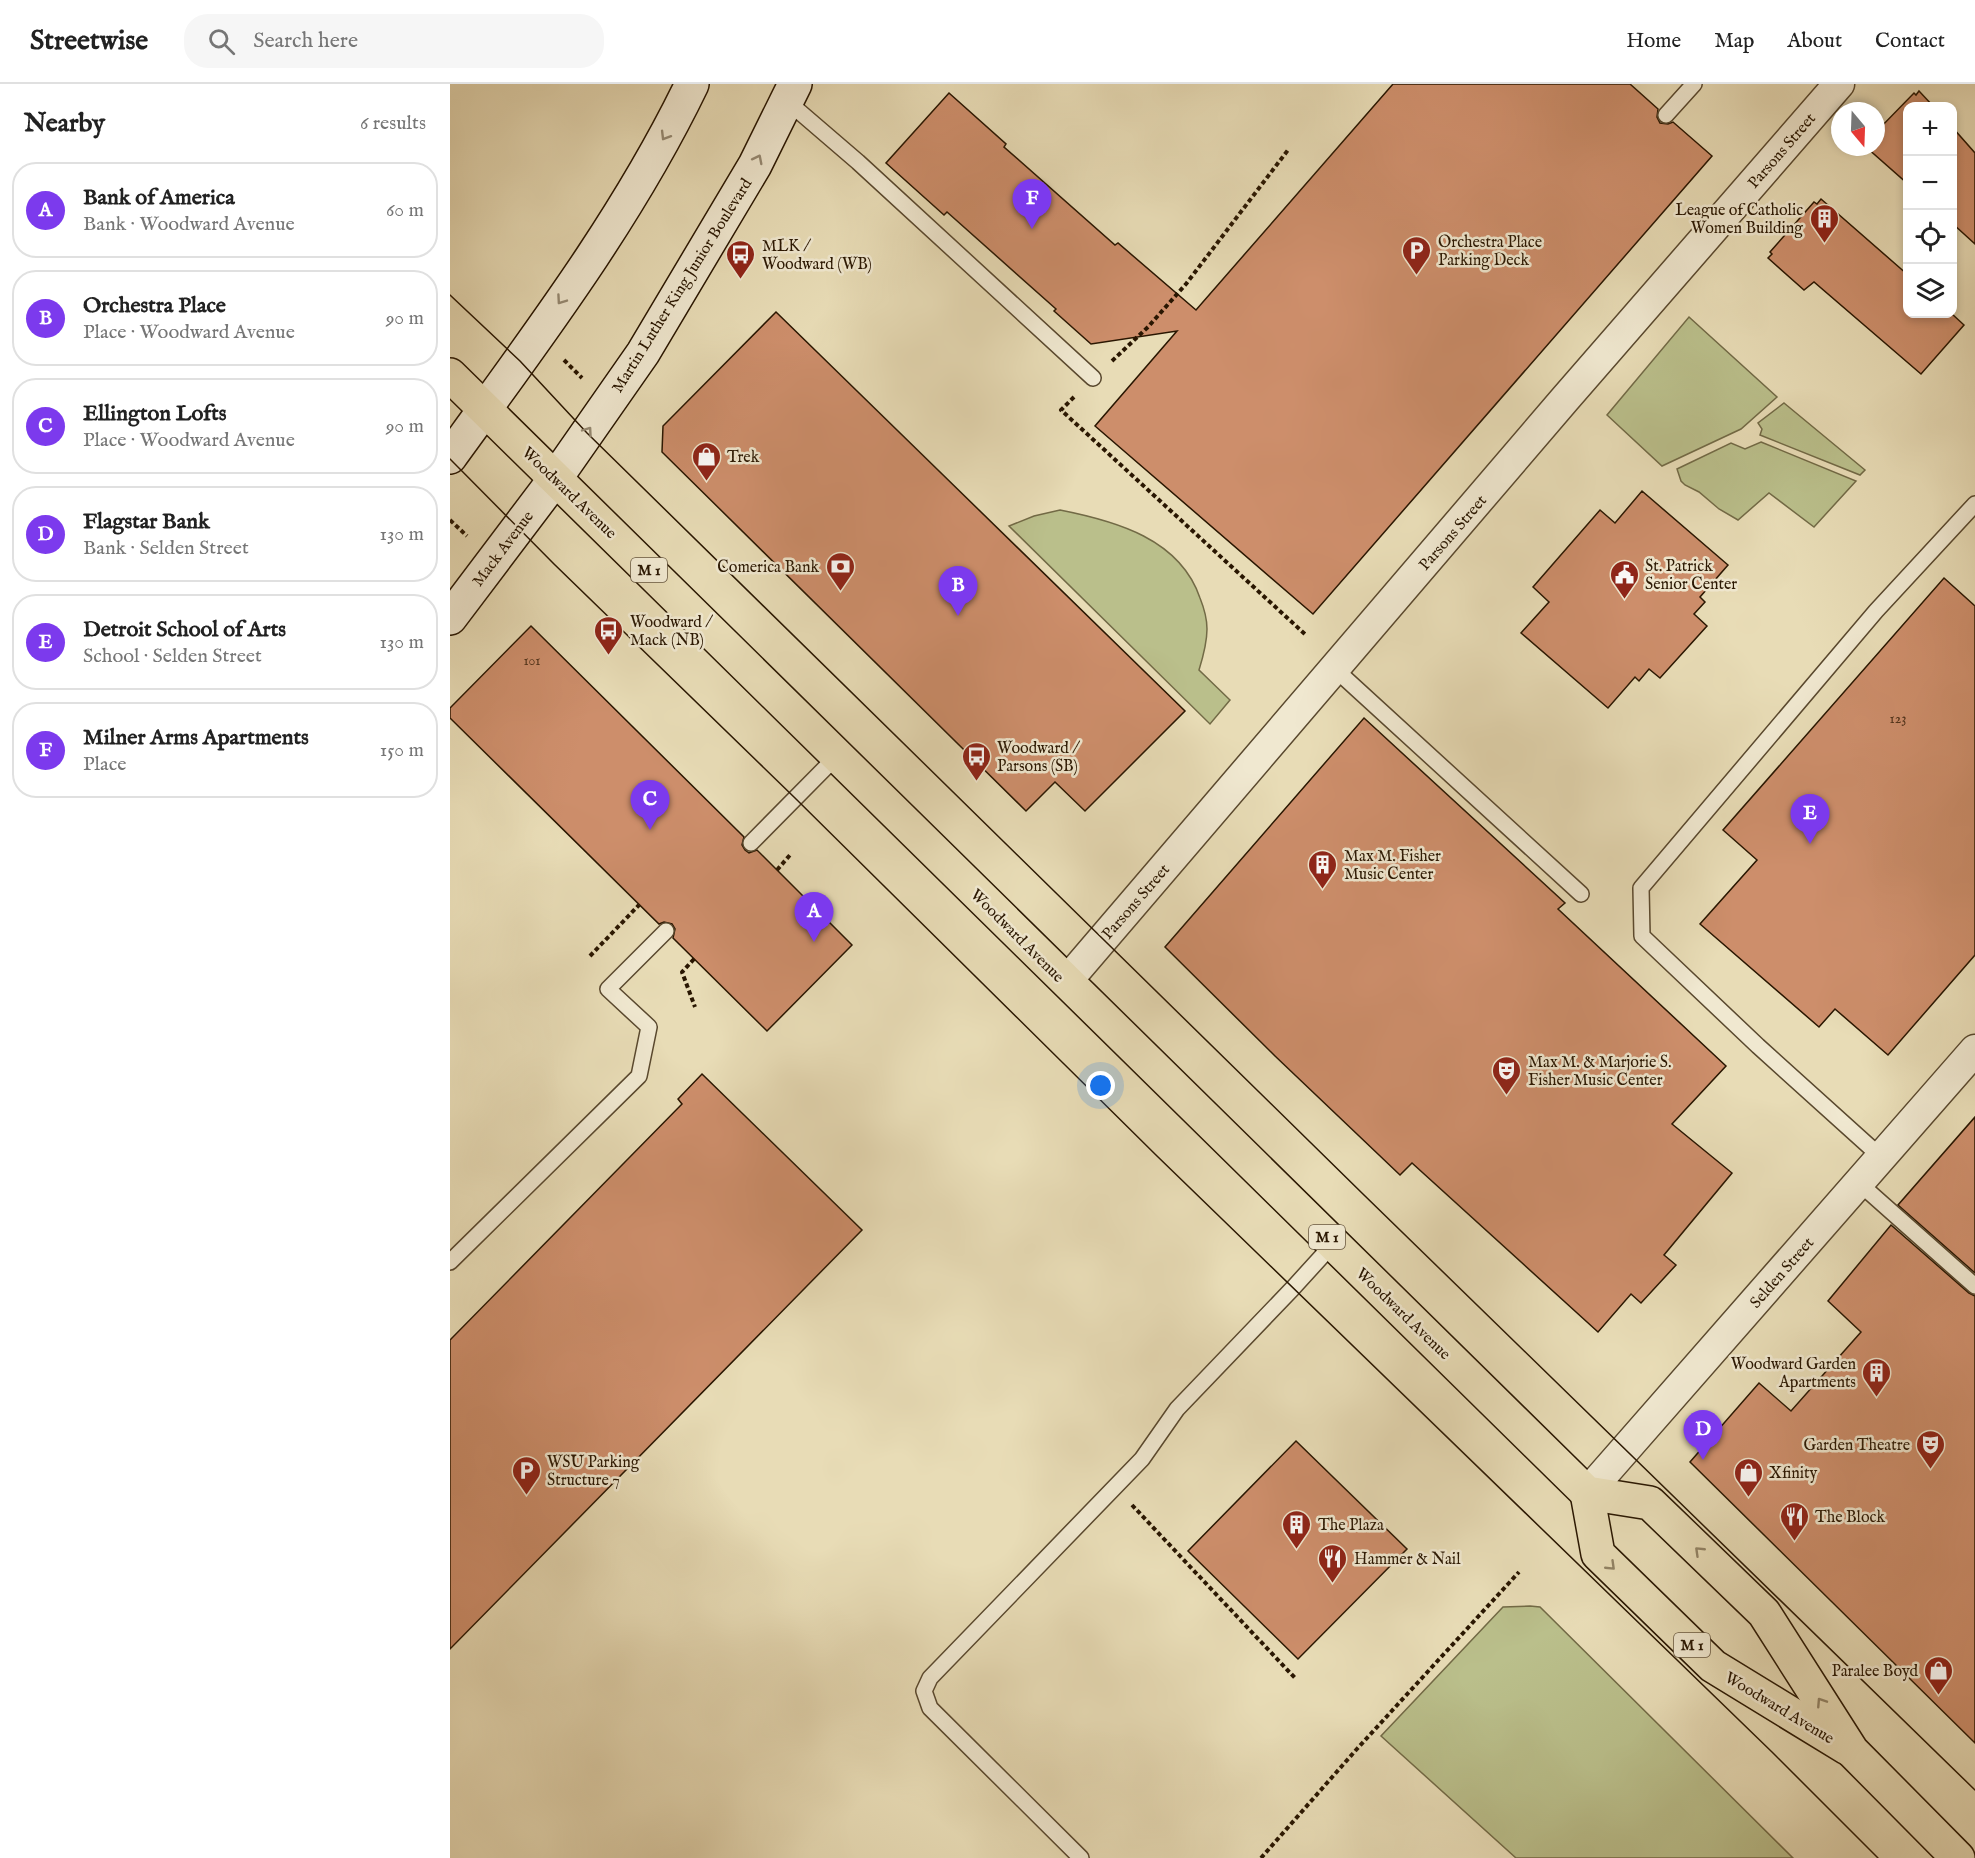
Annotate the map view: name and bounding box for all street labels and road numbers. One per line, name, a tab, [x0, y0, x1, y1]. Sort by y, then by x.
street label: Parsons Street	[1744, 109, 1821, 193]
street label: Martin Luther King Junior Boulevard	[608, 175, 757, 397]
street label: Woodward Avenue	[517, 443, 620, 544]
street label: Parsons Street	[1415, 491, 1492, 575]
street label: Mack Avenue	[469, 507, 539, 591]
road number: M 1	[631, 558, 667, 582]
street label: Parsons Street	[1098, 860, 1175, 944]
street label: Woodward Avenue	[966, 885, 1068, 987]
road number: M 1	[1309, 1225, 1345, 1249]
street label: Selden Street	[1746, 1233, 1819, 1313]
street label: Woodward Avenue	[1351, 1264, 1454, 1365]
road number: M 1	[1674, 1633, 1710, 1657]
street label: Woodward Avenue	[1721, 1668, 1837, 1749]

